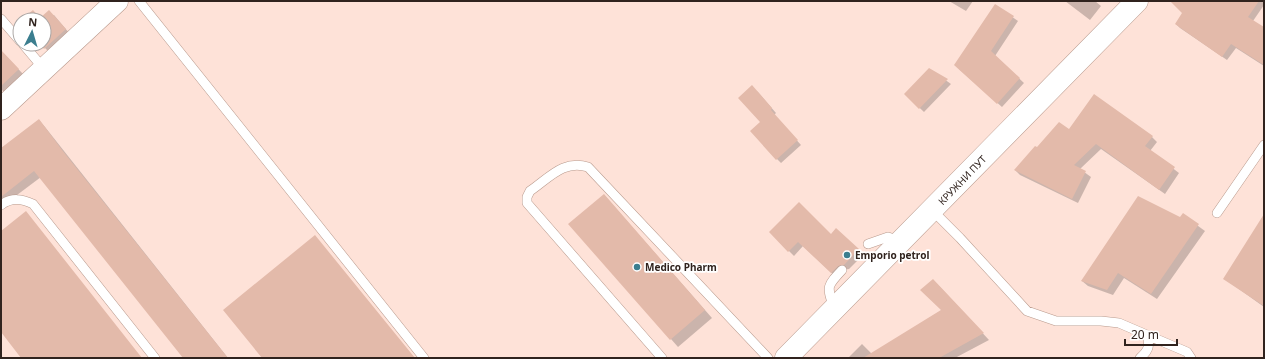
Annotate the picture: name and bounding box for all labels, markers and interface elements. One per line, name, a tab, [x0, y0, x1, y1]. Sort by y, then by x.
north arrow	[12, 12, 52, 52]
text: N	[28, 14, 38, 29]
street label: КРУЖНИ ПУТ	[935, 152, 990, 208]
place label: Emporio petrol	[855, 248, 929, 262]
marker: Emporio petrol	[842, 250, 852, 260]
place label: Medico Pharm	[645, 260, 717, 274]
marker: Medico Pharm	[632, 262, 642, 272]
scale bar	[1125, 321, 1177, 347]
text: 20 m	[1131, 326, 1159, 343]

